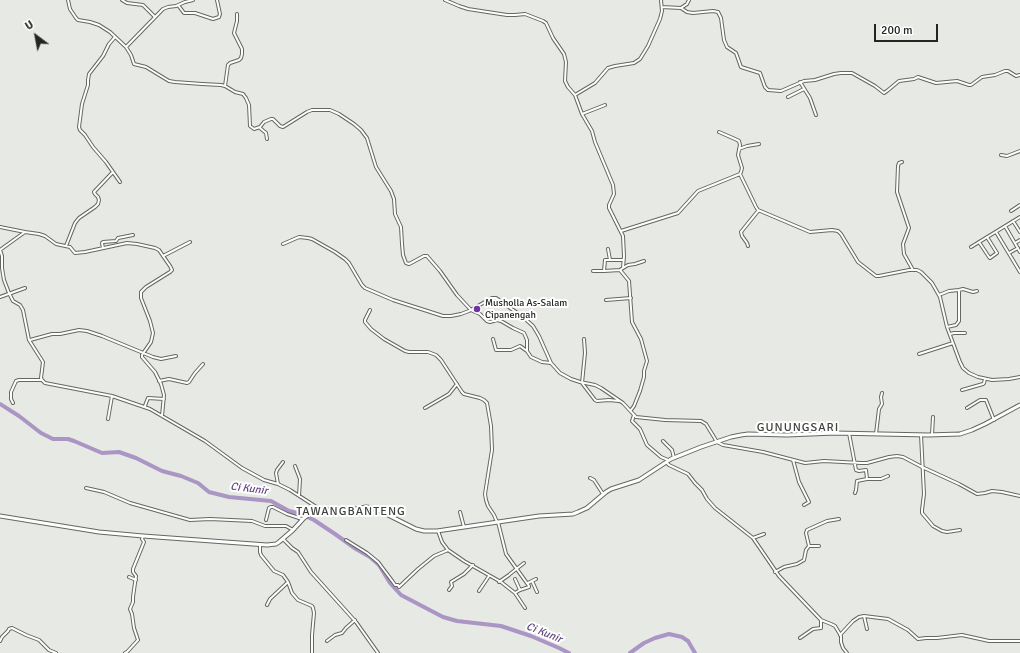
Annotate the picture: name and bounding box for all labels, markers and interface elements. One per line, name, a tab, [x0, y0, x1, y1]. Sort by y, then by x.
north arrow	[16, 16, 56, 56]
scale bar	[876, 16, 940, 42]
text: U	[23, 18, 36, 33]
text: 200 m	[881, 23, 913, 38]
place label: Musholla As-Salam Cipanengah	[485, 297, 567, 320]
marker: Musholla As-Salam Cipanengah	[472, 304, 482, 314]
district label: GUNUNGSARI	[757, 421, 839, 435]
water label: Ci Kunir	[230, 480, 268, 498]
district label: TAWANGBANTENG	[296, 505, 406, 519]
water label: Ci Kunir	[524, 620, 564, 646]

